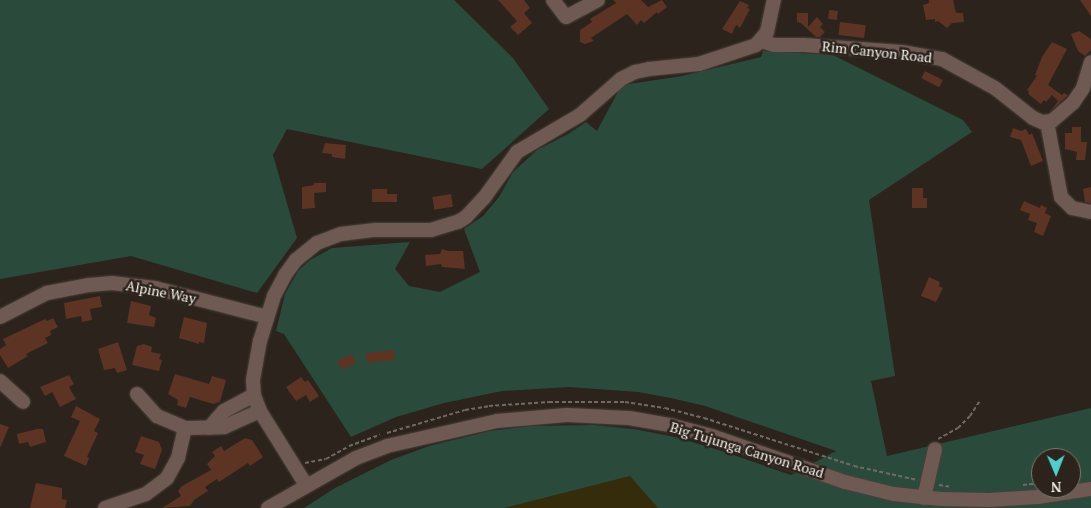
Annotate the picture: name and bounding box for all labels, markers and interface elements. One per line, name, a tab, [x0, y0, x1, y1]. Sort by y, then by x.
street label: Rim Canyon Road	[821, 38, 933, 66]
street label: Alpine Way	[125, 277, 197, 307]
street label: Big Tujunga Canyon Road	[668, 419, 826, 481]
north arrow	[1031, 448, 1081, 498]
text: N	[1051, 478, 1062, 497]

